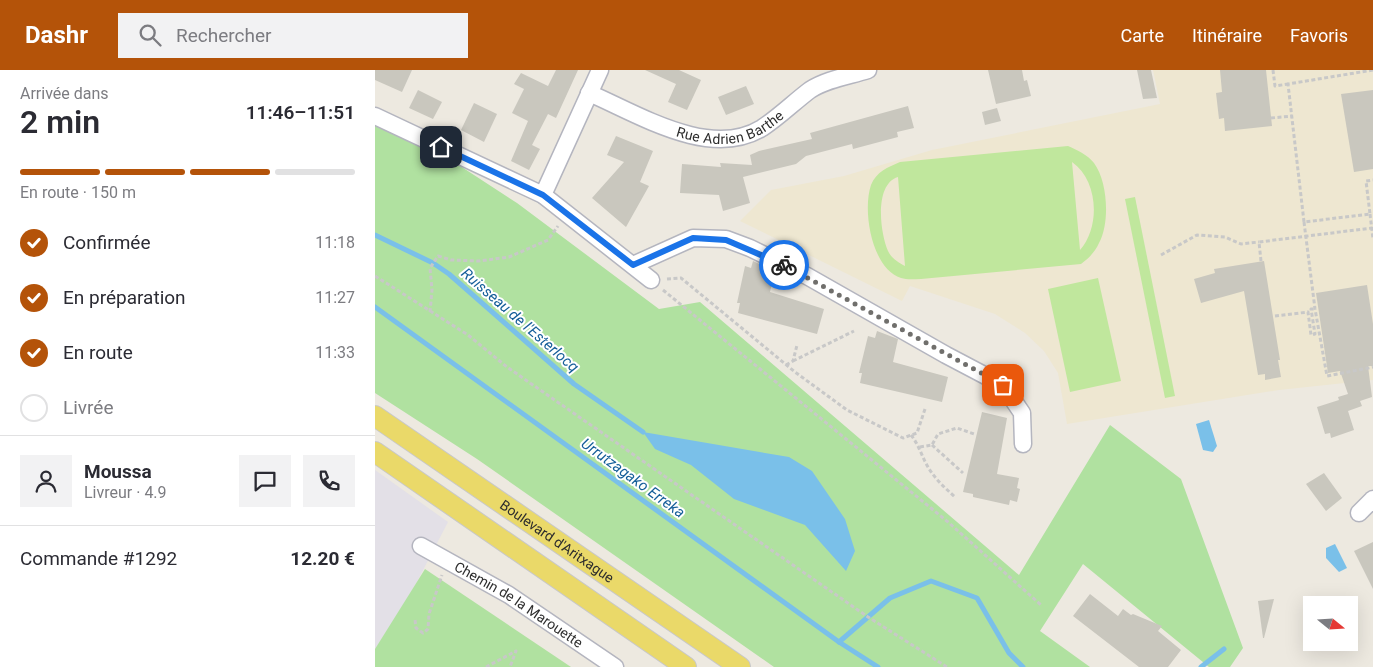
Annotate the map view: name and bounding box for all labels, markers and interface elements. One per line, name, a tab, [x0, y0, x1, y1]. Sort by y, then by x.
search box	[118, 13, 468, 58]
text: Dashr	[25, 21, 88, 49]
icon: search	[136, 21, 164, 49]
text: Rechercher	[176, 24, 271, 47]
text: Carte	[1121, 25, 1164, 46]
text: Itinéraire	[1192, 25, 1262, 46]
text: Favoris	[1290, 25, 1348, 46]
text: Arrivée dans	[20, 84, 109, 103]
text: 11:46–11:51	[246, 101, 355, 124]
text: 2 min	[20, 103, 100, 141]
street label: Rue Adrien Barthe	[675, 107, 787, 147]
pin	[420, 126, 462, 168]
icon: home	[427, 133, 455, 161]
text: En route · 150 m	[20, 183, 136, 202]
icon: check	[20, 229, 48, 257]
text: Confirmée	[63, 231, 150, 254]
text: 11:18	[315, 233, 355, 252]
courier	[759, 240, 809, 290]
icon: bike	[770, 251, 798, 279]
water label: Ruisseau de l'Esterlocq	[458, 264, 582, 376]
icon: check	[20, 284, 48, 312]
text: En préparation	[63, 286, 186, 309]
text: 11:27	[315, 288, 355, 307]
icon: check	[20, 339, 48, 367]
text: En route	[63, 341, 133, 364]
text: 11:33	[315, 343, 355, 362]
pin	[982, 364, 1024, 406]
icon: bag	[989, 371, 1017, 399]
text: Livrée	[63, 396, 113, 419]
water label: Urrutzagako Erreka	[578, 434, 688, 522]
button: person	[20, 455, 72, 507]
button: chat	[239, 455, 291, 507]
button: phone	[303, 455, 355, 507]
text: Moussa	[84, 460, 152, 483]
text: Livreur · 4.9	[84, 483, 167, 502]
street label: Boulevard d'Aritxague	[497, 497, 617, 586]
text: Commande #1292	[20, 547, 177, 570]
text: 12.20 €	[290, 547, 355, 570]
street label: Chemin de la Marouette	[452, 558, 586, 651]
north arrow	[1303, 596, 1357, 651]
map controls	[1303, 596, 1358, 651]

